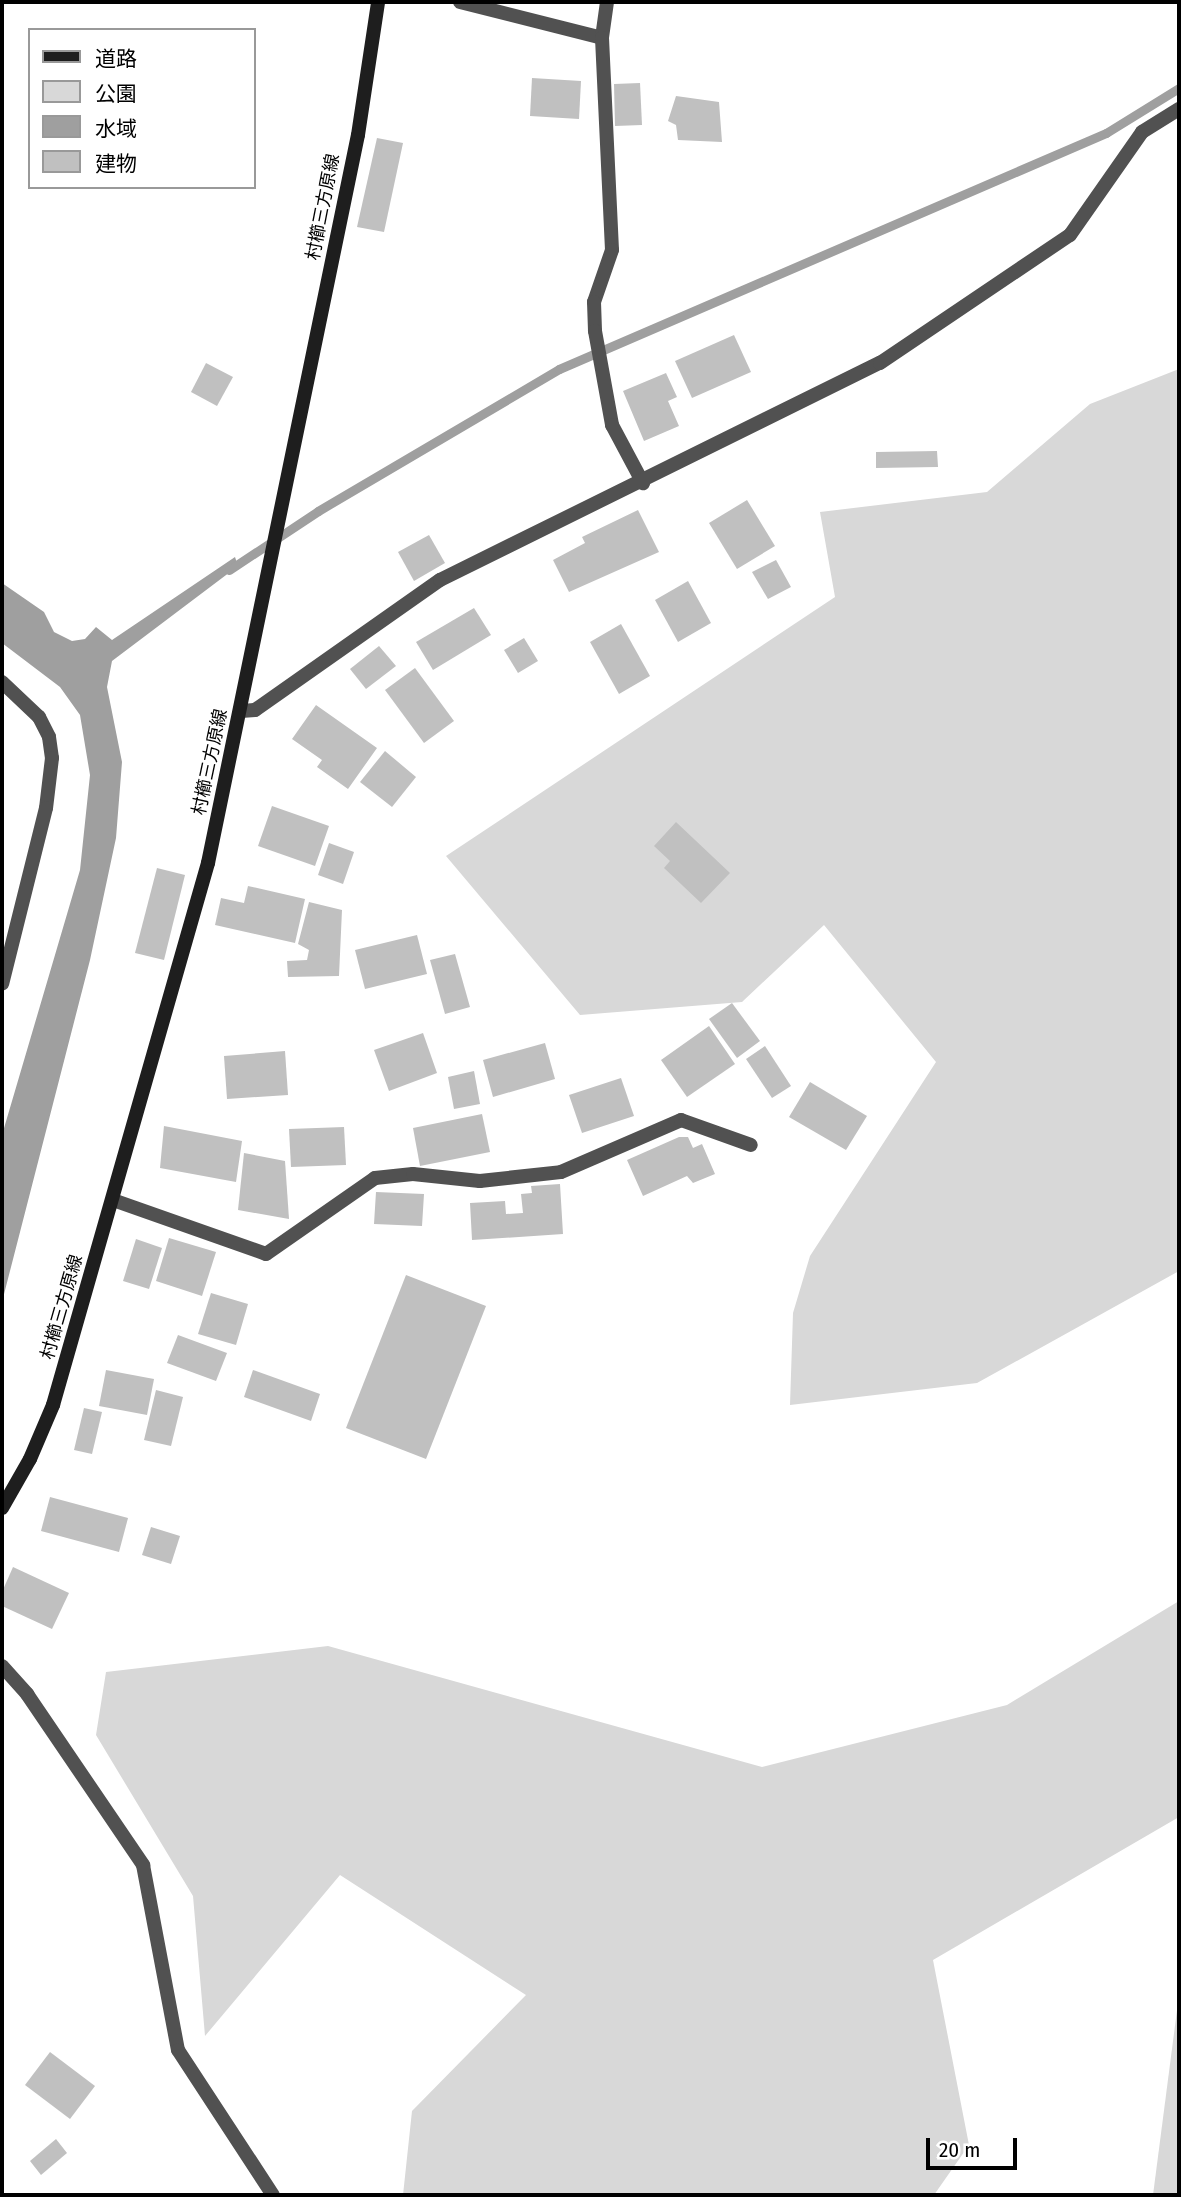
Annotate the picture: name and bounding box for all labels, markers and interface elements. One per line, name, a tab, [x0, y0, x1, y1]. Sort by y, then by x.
legend	[28, 28, 256, 189]
text: 道路	[95, 46, 137, 72]
text: 公園	[95, 81, 137, 107]
text: 水域	[95, 116, 137, 142]
text: 建物	[95, 151, 137, 177]
street label: 村櫛三方原線	[302, 152, 344, 262]
street label: 村櫛三方原線	[188, 707, 232, 817]
street label: 村櫛三方原線	[37, 1252, 87, 1362]
scale bar	[929, 2124, 1020, 2168]
text: 20 m	[939, 2137, 980, 2163]

